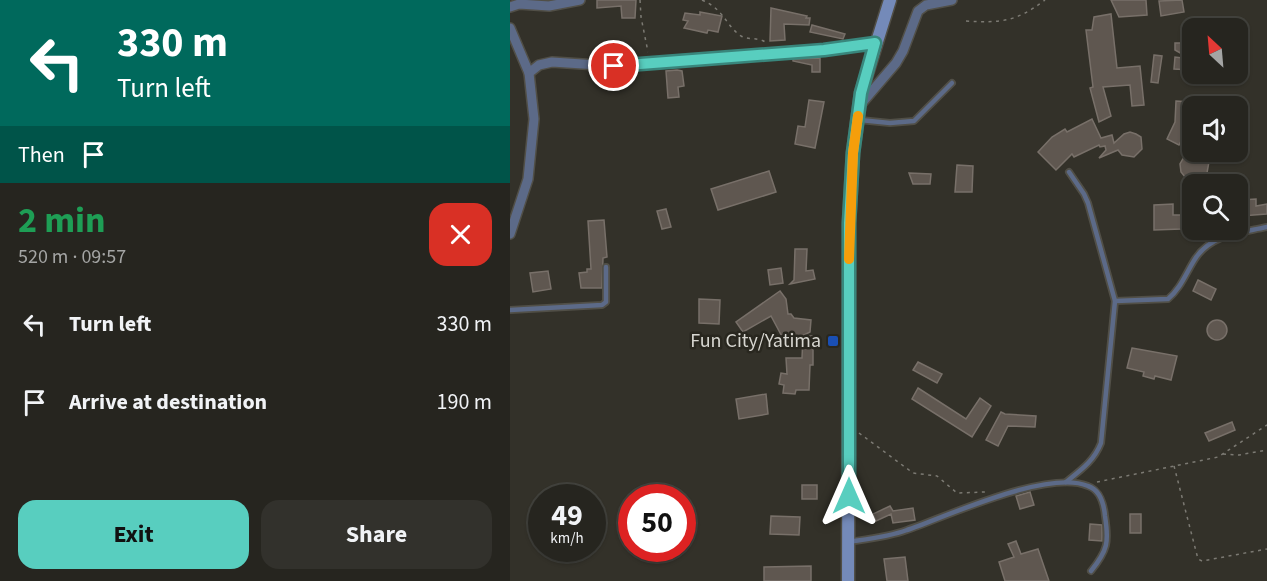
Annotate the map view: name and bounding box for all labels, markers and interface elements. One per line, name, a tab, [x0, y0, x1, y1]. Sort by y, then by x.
text: 330 m	[117, 13, 228, 73]
north arrow	[1182, 18, 1248, 84]
map controls	[1182, 18, 1248, 240]
icon: left	[18, 24, 96, 102]
pin	[588, 40, 639, 91]
icon: arrive	[597, 49, 630, 82]
text: Turn left	[117, 69, 211, 108]
button: sound	[1182, 96, 1248, 162]
icon: arrive	[77, 138, 110, 171]
text: Then	[18, 139, 65, 171]
button: search	[1182, 174, 1248, 240]
text: 2 min	[18, 195, 106, 246]
button: close	[429, 203, 492, 266]
text: 520 m · 09:57	[18, 243, 126, 271]
icon: left	[18, 308, 51, 341]
text: Turn left	[69, 308, 151, 340]
text: 330 m	[437, 308, 492, 340]
place label: Fun City/Yatima	[690, 327, 821, 355]
marker: Fun City/Yatima	[826, 334, 840, 348]
icon: arrive	[18, 386, 51, 419]
text: Arrive at destination	[69, 386, 267, 418]
text: 190 m	[437, 386, 492, 418]
position arrow	[817, 464, 881, 528]
speed limit sign: 50	[618, 484, 696, 562]
text: 49	[551, 494, 583, 537]
button: Exit	[18, 500, 249, 569]
button: Share	[261, 500, 492, 569]
text: km/h	[550, 528, 584, 549]

